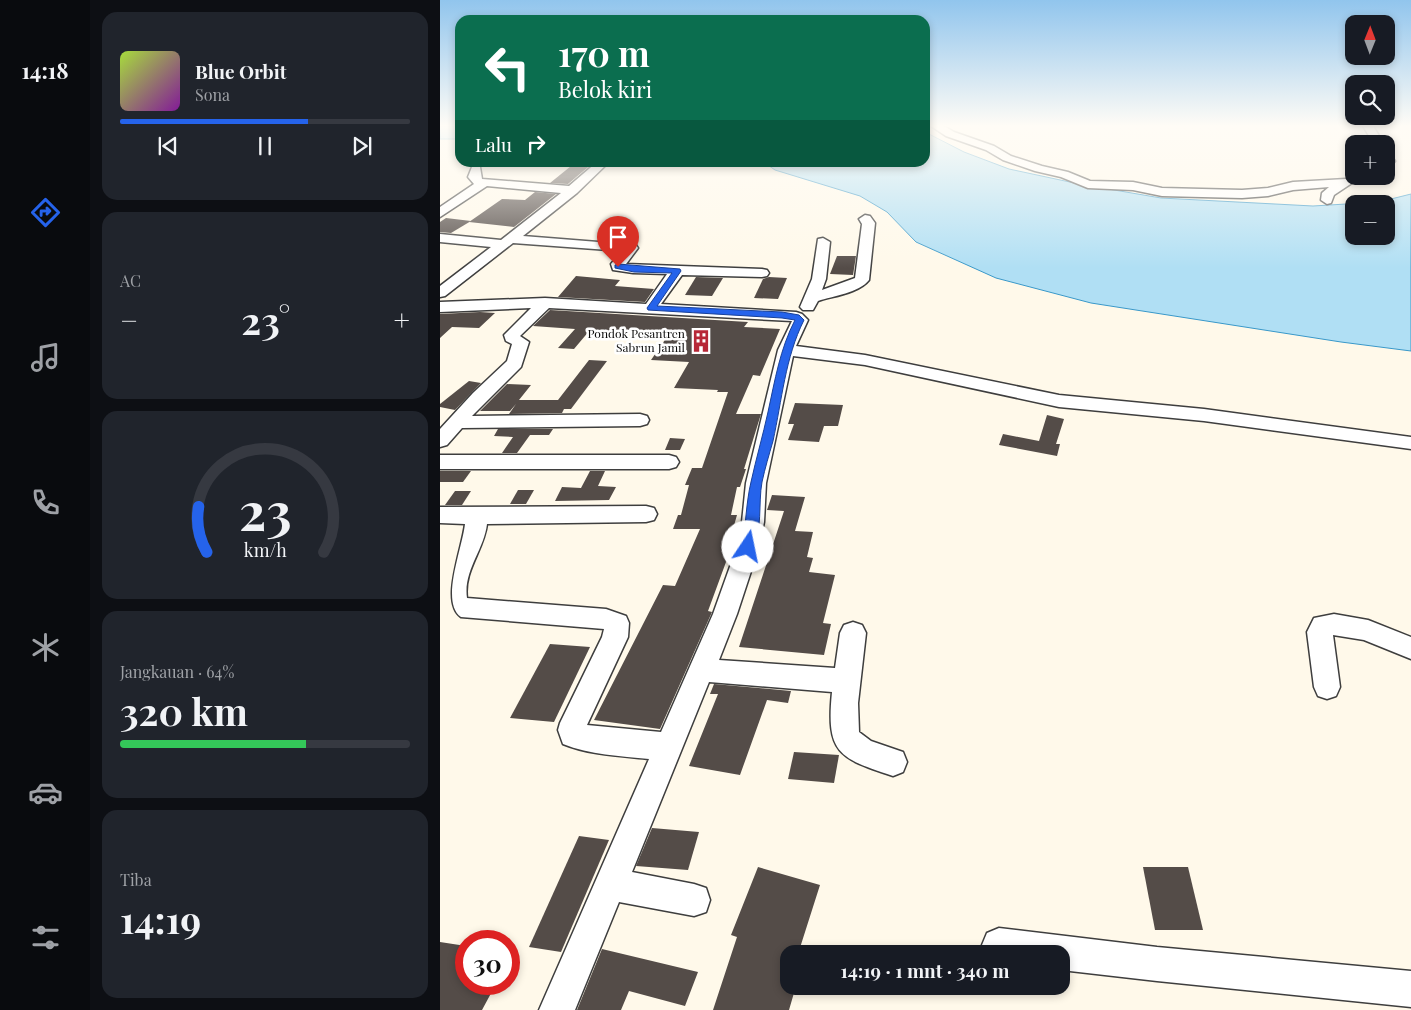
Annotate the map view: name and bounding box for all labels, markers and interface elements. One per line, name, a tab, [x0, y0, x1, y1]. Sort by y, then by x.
north arrow	[1345, 15, 1395, 65]
map controls	[1345, 15, 1395, 245]
text: 170 m	[558, 29, 650, 76]
icon: left	[475, 35, 540, 100]
text: 14:18	[21, 55, 69, 85]
text: Blue Orbit	[195, 58, 286, 84]
text: Belok kiri	[558, 74, 652, 104]
button: search	[1345, 75, 1395, 125]
text: Sona	[195, 84, 230, 105]
icon: right	[522, 130, 550, 158]
text: Lalu	[475, 131, 512, 157]
icon: previous	[154, 132, 182, 160]
icon: pause	[251, 132, 279, 160]
icon: next	[348, 132, 376, 160]
button: +	[1345, 135, 1395, 185]
icon: directions	[28, 195, 63, 230]
button: −	[1345, 195, 1395, 245]
pin	[597, 216, 639, 267]
icon: arrive	[604, 223, 632, 251]
text: AC	[120, 270, 141, 291]
text: 23°	[241, 294, 290, 345]
text: −	[120, 301, 138, 338]
text: +	[394, 301, 410, 338]
place label: Pondok Pesantren Sabrun Jamil	[587, 325, 686, 355]
building icon: Pondok Pesantren Sabrun Jamil	[688, 328, 714, 354]
icon: music	[28, 340, 63, 375]
text: 23	[239, 475, 291, 544]
icon: phone	[28, 485, 63, 520]
position arrow	[721, 520, 773, 572]
text: km/h	[244, 538, 287, 561]
icon: climate	[28, 630, 63, 665]
text: Jangkauan · 64%	[120, 661, 234, 682]
text: 320 km	[120, 685, 248, 736]
icon: car	[28, 775, 63, 810]
text: Tiba	[120, 869, 152, 890]
text: 14:19	[120, 893, 201, 944]
icon: filters	[28, 920, 63, 955]
speed limit sign: 30	[455, 930, 520, 995]
text: 14:19 · 1 mnt · 340 m	[840, 957, 1010, 983]

